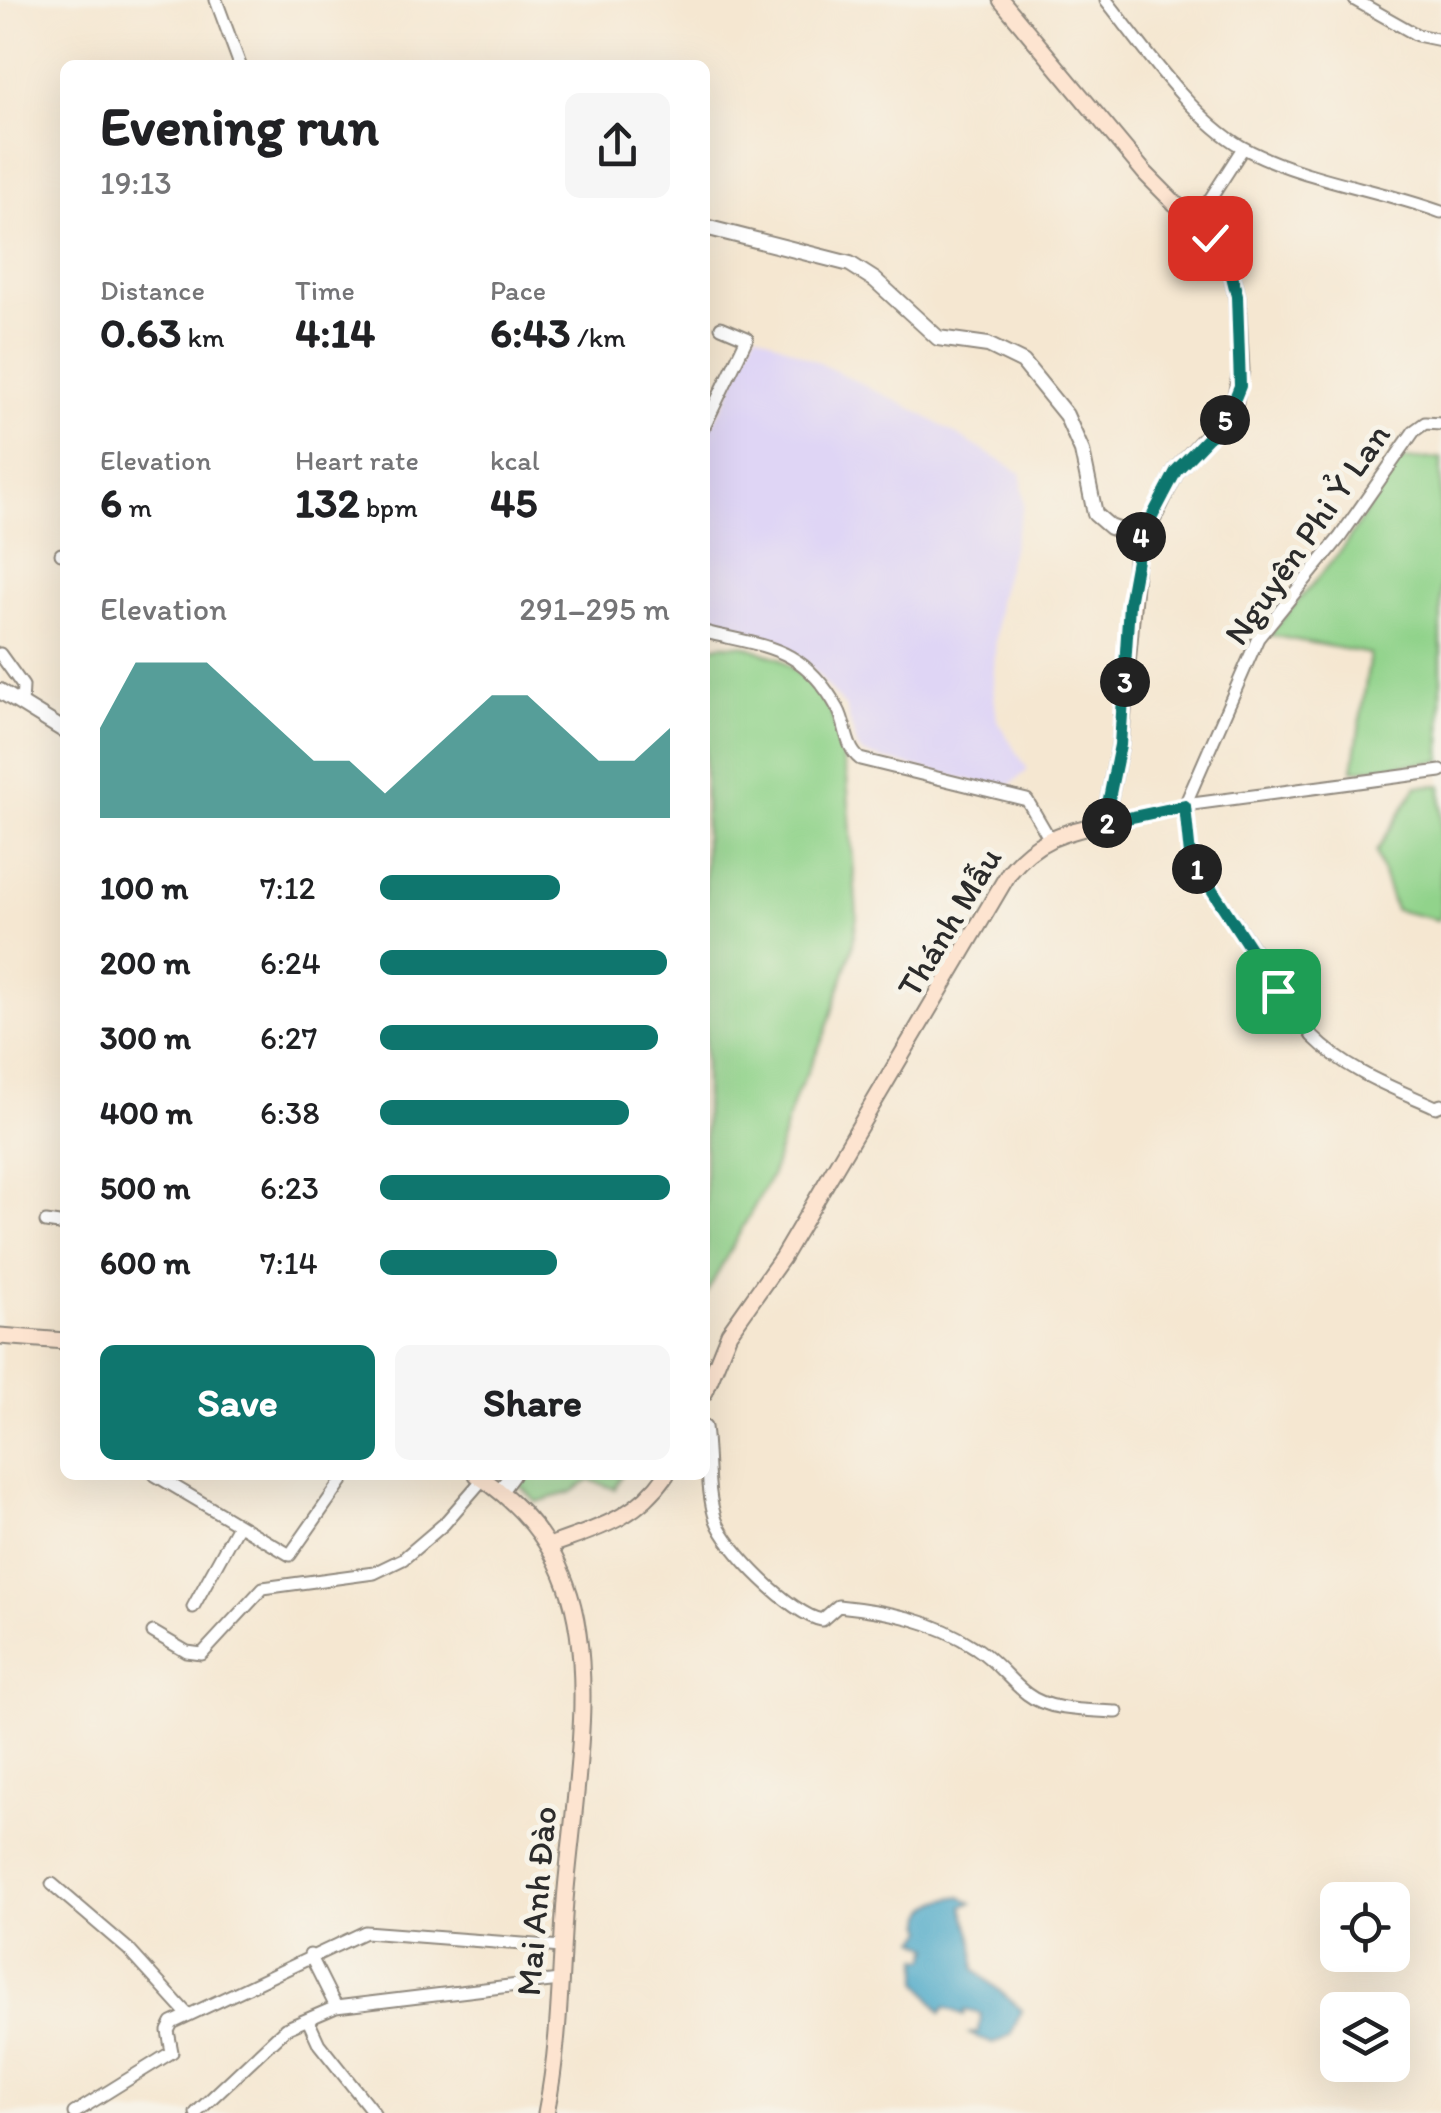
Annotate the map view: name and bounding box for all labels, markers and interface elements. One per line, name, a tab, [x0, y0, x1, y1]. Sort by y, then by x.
text: Evening run	[100, 93, 379, 159]
button: share	[565, 93, 670, 198]
text: 19:13	[100, 164, 172, 202]
pin	[1168, 196, 1253, 281]
icon: check	[1183, 211, 1238, 266]
text: Distance	[100, 273, 205, 307]
text: Time	[295, 273, 355, 307]
text: Pace	[490, 273, 546, 307]
text: 0.63	[100, 307, 181, 358]
text: 4:14	[295, 307, 375, 358]
text: 6:43	[490, 307, 571, 358]
text: km	[181, 320, 225, 354]
text: /km	[571, 320, 626, 354]
pin: 5	[1200, 395, 1250, 445]
text: 5	[1218, 403, 1232, 437]
street label: Nguyên Phi Ỷ Lan	[1215, 415, 1399, 653]
text: Elevation	[100, 443, 211, 477]
text: Heart rate	[295, 443, 419, 477]
text: kcal	[490, 443, 540, 477]
text: 6	[100, 477, 122, 528]
text: 132	[295, 477, 359, 528]
text: 45	[490, 477, 537, 528]
text: m	[122, 490, 152, 524]
text: bpm	[359, 490, 418, 524]
pin: 4	[1116, 512, 1166, 562]
text: 4	[1133, 520, 1149, 554]
text: Elevation	[100, 590, 227, 628]
text: 291–295 m	[519, 590, 670, 628]
pin: 3	[1100, 657, 1150, 707]
text: 3	[1117, 665, 1133, 699]
pin: 2	[1082, 798, 1132, 848]
text: 2	[1100, 806, 1114, 840]
street label: Thánh Mẫu	[888, 839, 1010, 1005]
pin: 1	[1172, 844, 1222, 894]
text: 1	[1191, 852, 1204, 886]
text: 100 m	[100, 869, 188, 907]
text: 7:12	[260, 869, 315, 907]
text: 200 m	[100, 944, 190, 982]
text: 6:24	[260, 944, 321, 982]
pin	[1236, 949, 1321, 1034]
icon: arrive	[1251, 964, 1306, 1019]
text: 300 m	[100, 1019, 191, 1057]
text: 6:27	[260, 1019, 317, 1057]
text: 400 m	[100, 1094, 193, 1132]
text: 6:38	[260, 1094, 320, 1132]
text: 500 m	[100, 1169, 190, 1207]
text: 6:23	[260, 1169, 319, 1207]
text: 600 m	[100, 1244, 190, 1282]
text: 7:14	[260, 1244, 318, 1282]
button: Save	[100, 1345, 375, 1460]
button: Share	[395, 1345, 670, 1460]
street label: Mai Anh Đào	[507, 1804, 565, 1998]
map controls	[1320, 1882, 1410, 2082]
button: locate	[1320, 1882, 1410, 1972]
button: layers	[1320, 1992, 1410, 2082]

